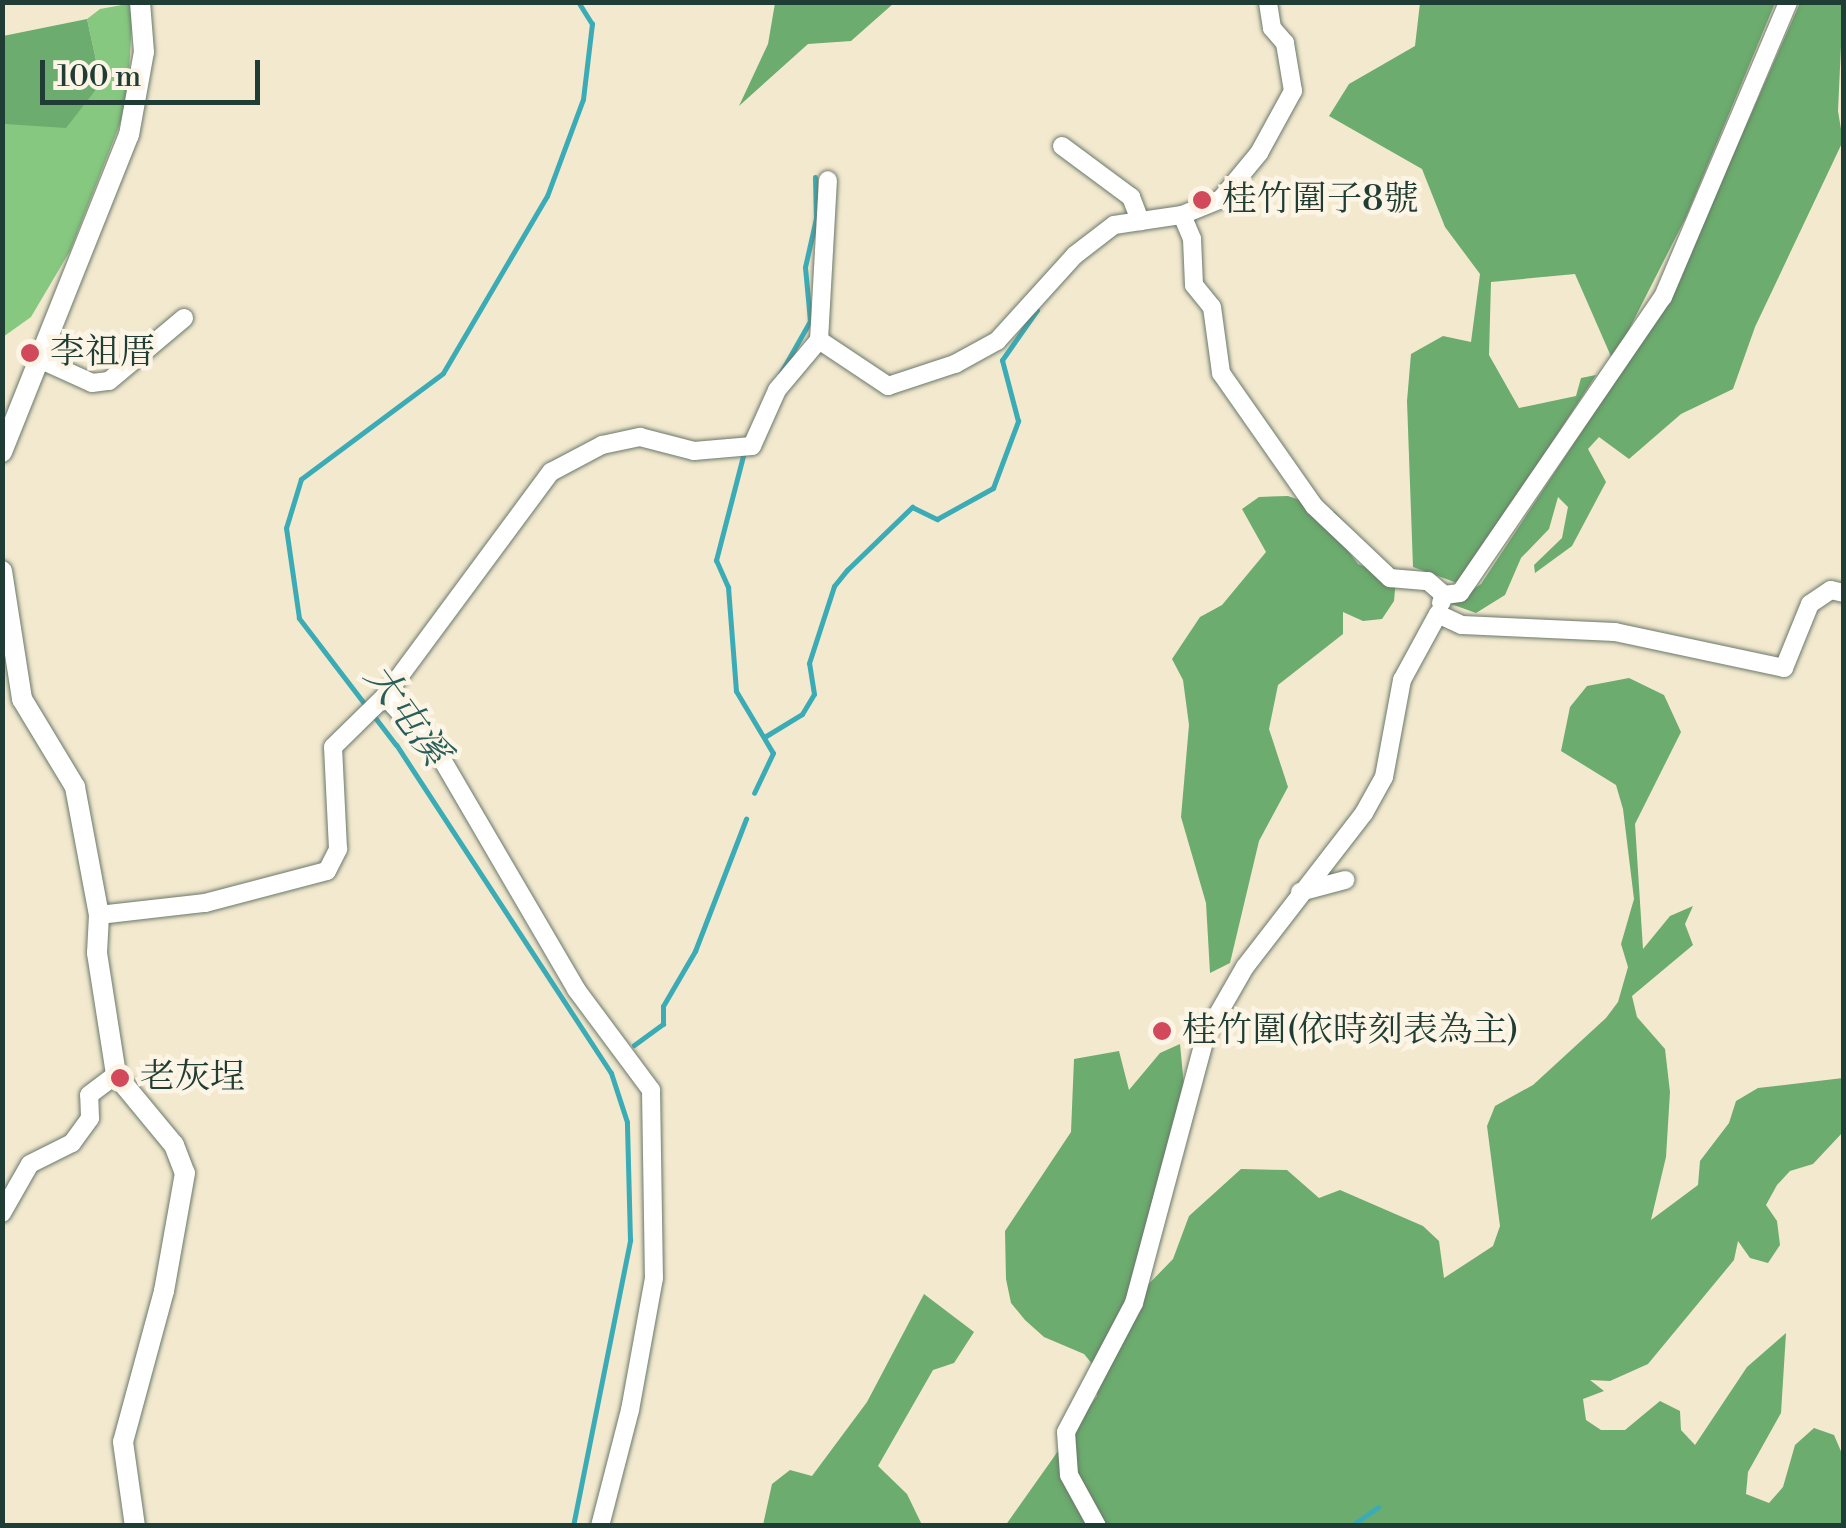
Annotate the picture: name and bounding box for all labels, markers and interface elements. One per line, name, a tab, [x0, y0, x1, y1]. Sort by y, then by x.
scale bar	[45, 40, 265, 102]
text: 100 m	[57, 58, 141, 96]
place label: 桂竹圍子8號	[1222, 179, 1418, 221]
marker: 桂竹圍子8號	[1191, 189, 1213, 211]
place label: 李祖厝	[50, 332, 155, 374]
marker: 李祖厝	[19, 342, 41, 364]
water label: 大屯溪	[354, 655, 458, 775]
place label: 桂竹圍(依時刻表為主)	[1182, 1010, 1519, 1052]
marker: 桂竹圍(依時刻表為主)	[1151, 1020, 1173, 1042]
place label: 老灰埕	[140, 1057, 245, 1099]
marker: 老灰埕	[109, 1067, 131, 1089]

